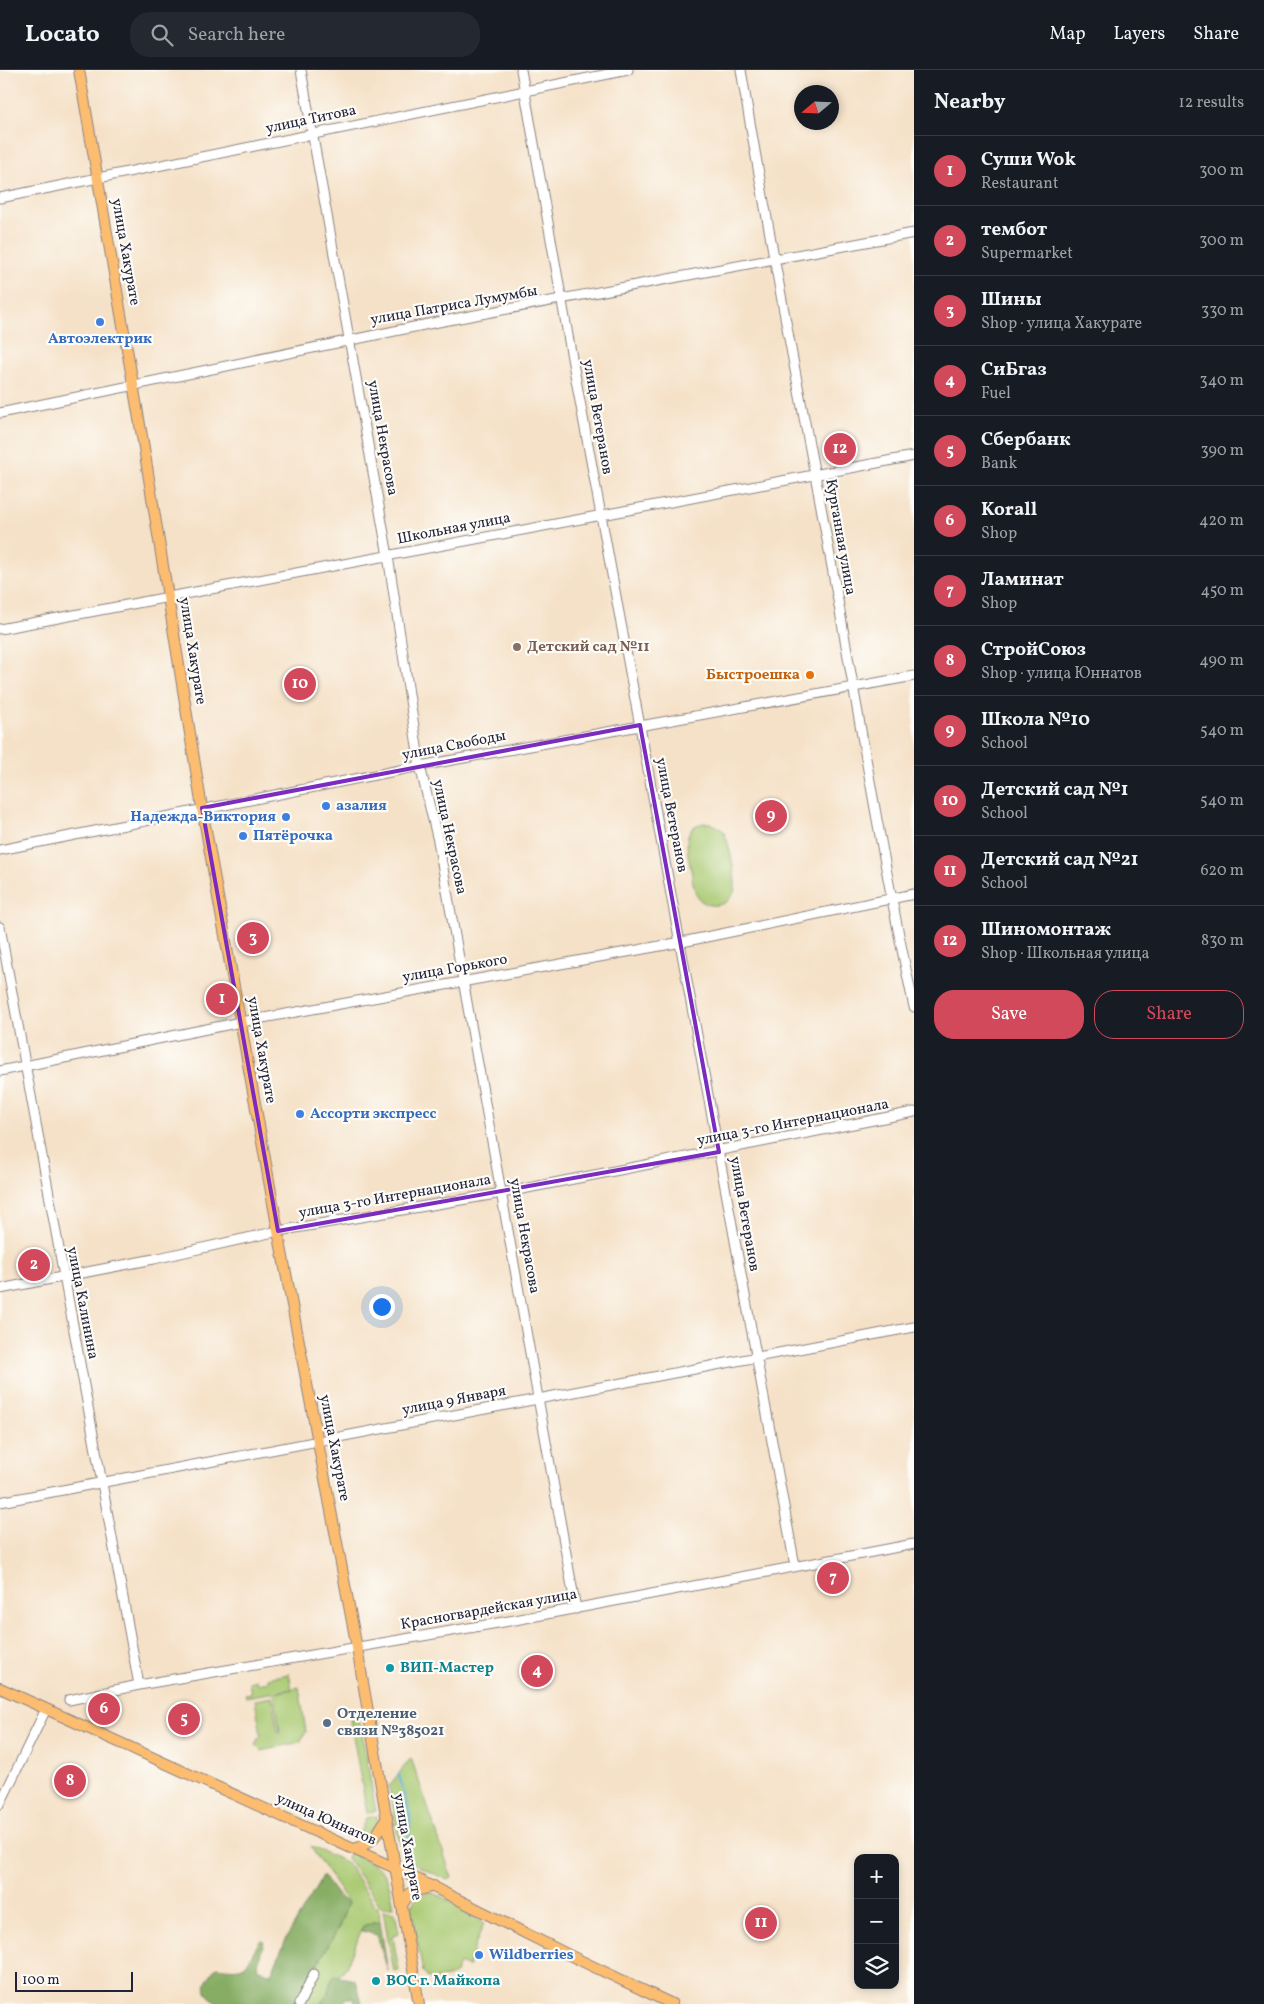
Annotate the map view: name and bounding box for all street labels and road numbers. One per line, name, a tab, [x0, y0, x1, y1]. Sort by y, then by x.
street label: улица Титова	[264, 100, 358, 140]
street label: улица Хакурате	[105, 197, 145, 307]
street label: улица Патриса Лумумбы	[369, 281, 540, 331]
street label: улица Ветеранов	[577, 358, 617, 476]
street label: улица Некрасова	[362, 379, 402, 497]
street label: Курганная улица	[819, 477, 861, 597]
street label: Школьная улица	[395, 508, 513, 550]
street label: улица Хакурате	[173, 596, 211, 706]
street label: улица Свободы	[400, 726, 508, 766]
street label: улица Ветеранов	[650, 756, 692, 874]
street label: улица Некрасова	[427, 778, 471, 896]
street label: улица Горького	[401, 949, 509, 989]
street label: улица Хакурате	[241, 995, 281, 1105]
street label: улица 3-го Интернационала	[695, 1094, 891, 1152]
street label: улица Ветеранов	[724, 1155, 764, 1273]
street label: улица 3-го Интернационала	[297, 1170, 493, 1224]
street label: улица Некрасова	[504, 1177, 544, 1295]
street label: улица Калинина	[61, 1245, 103, 1361]
street label: улица 9 Января	[400, 1381, 508, 1421]
street label: улица Хакурате	[313, 1393, 355, 1503]
street label: Красногвардейская улица	[399, 1584, 579, 1636]
street label: улица Юннатов	[272, 1788, 380, 1852]
street label: улица Хакурате	[387, 1792, 427, 1902]

